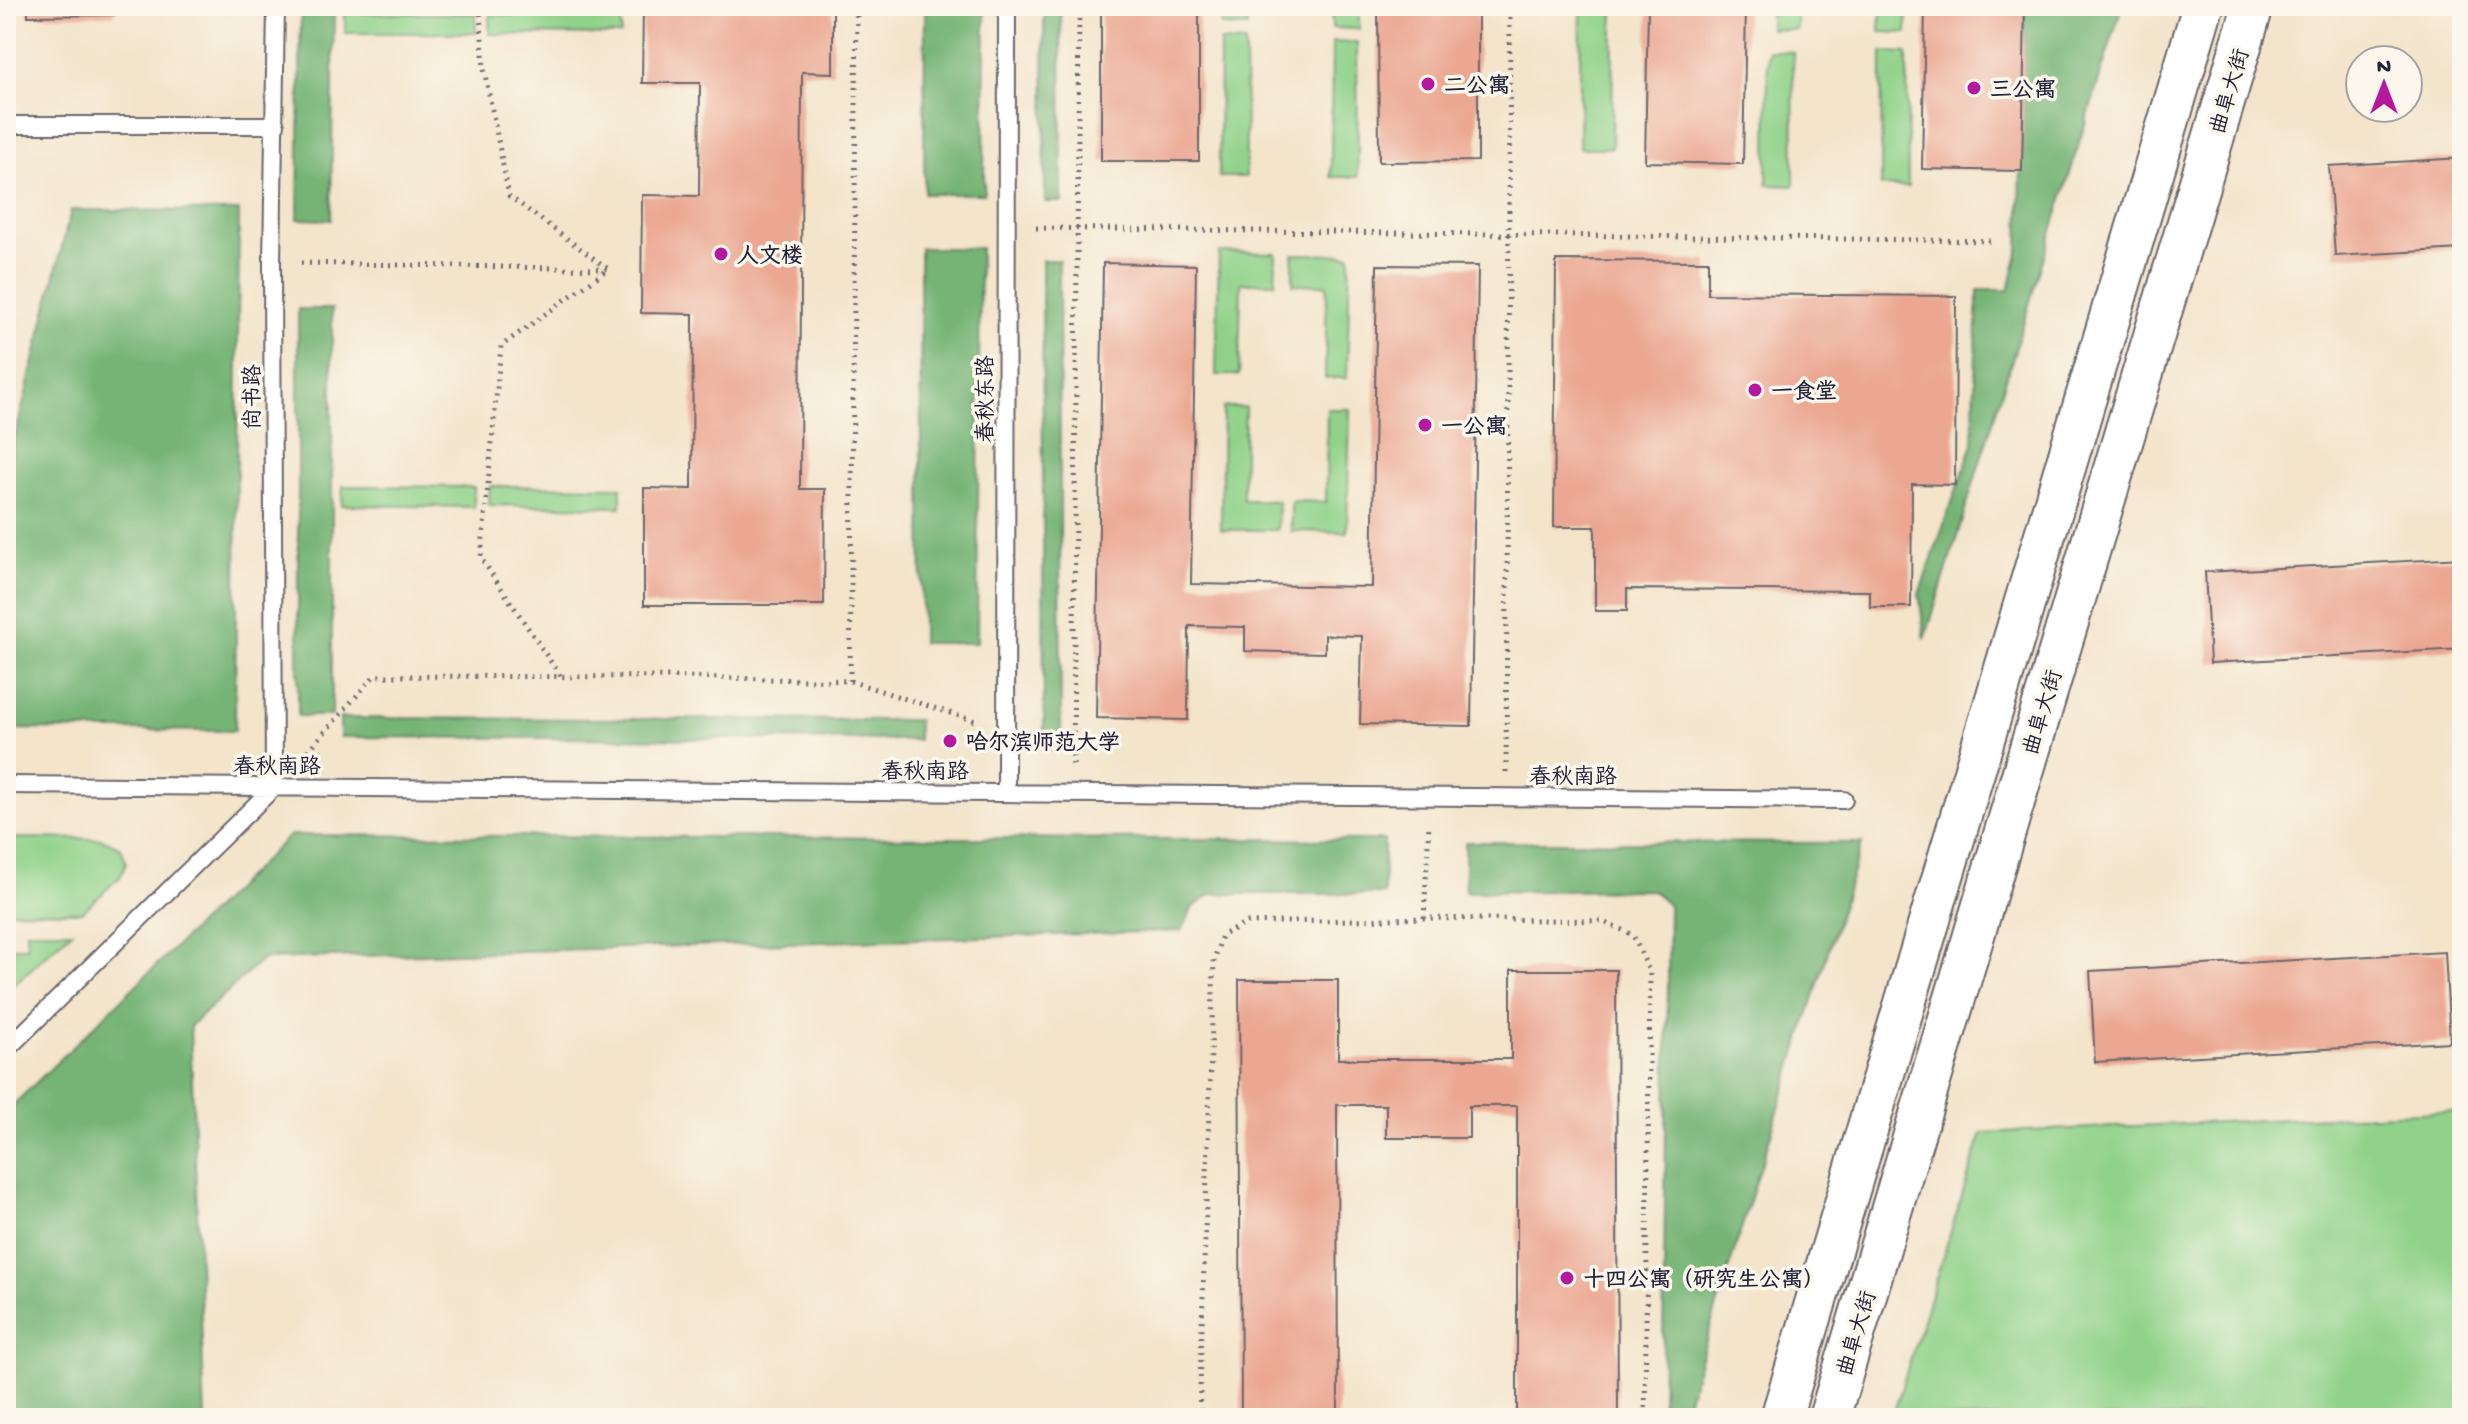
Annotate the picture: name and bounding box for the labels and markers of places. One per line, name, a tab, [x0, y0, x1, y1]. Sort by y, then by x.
place label: 二公寓	[1444, 73, 1510, 101]
marker: 二公寓	[1419, 75, 1437, 93]
place label: 三公寓	[1990, 77, 2056, 105]
marker: 三公寓	[1965, 79, 1983, 97]
place label: 人文楼	[737, 244, 803, 271]
marker: 人文楼	[712, 245, 730, 263]
place label: 一食堂	[1771, 379, 1837, 407]
marker: 一食堂	[1746, 381, 1764, 399]
place label: 一公寓	[1441, 414, 1507, 442]
marker: 一公寓	[1416, 416, 1434, 434]
place label: 哈尔滨师范大学	[966, 730, 1120, 758]
marker: 哈尔滨师范大学	[941, 732, 959, 750]
place label: 十四公寓（研究生公寓）	[1583, 1267, 1825, 1295]
marker: 十四公寓（研究生公寓）	[1558, 1269, 1576, 1287]

